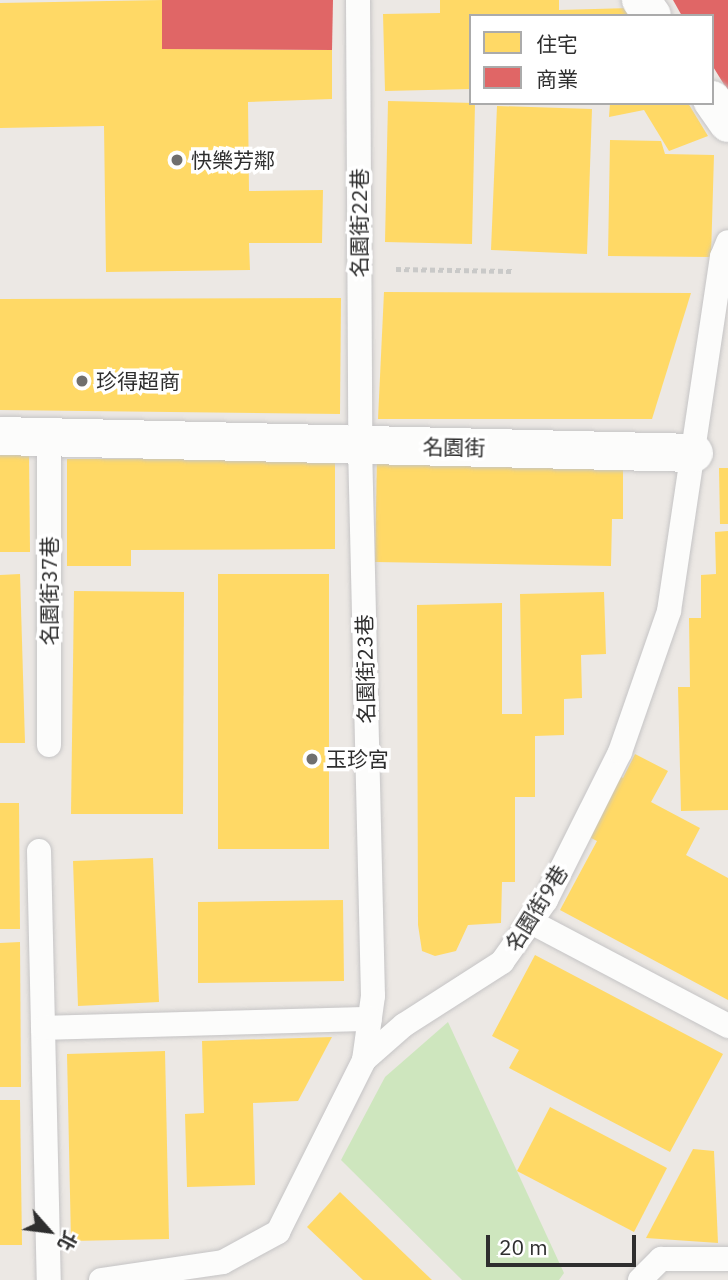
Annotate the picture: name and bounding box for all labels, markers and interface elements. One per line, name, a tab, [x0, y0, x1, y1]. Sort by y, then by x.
legend	[469, 14, 714, 105]
text: 住宅	[536, 30, 578, 58]
text: 商業	[536, 65, 578, 93]
place label: 快樂芳鄰	[191, 147, 275, 173]
marker: 快樂芳鄰	[169, 152, 185, 168]
street label: 名園街22巷	[346, 168, 372, 278]
place label: 珍得超商	[96, 368, 180, 394]
marker: 珍得超商	[74, 373, 90, 389]
street label: 名園街	[422, 434, 486, 460]
street label: 名園街37巷	[36, 536, 62, 646]
street label: 名園街23巷	[351, 614, 379, 724]
place label: 玉珍宮	[326, 746, 389, 772]
marker: 玉珍宮	[304, 751, 320, 767]
street label: 名園街9巷	[500, 860, 572, 956]
north arrow	[14, 1196, 84, 1266]
scale bar	[490, 1220, 640, 1264]
text: 北	[52, 1227, 83, 1255]
text: 20 m	[499, 1233, 548, 1261]

